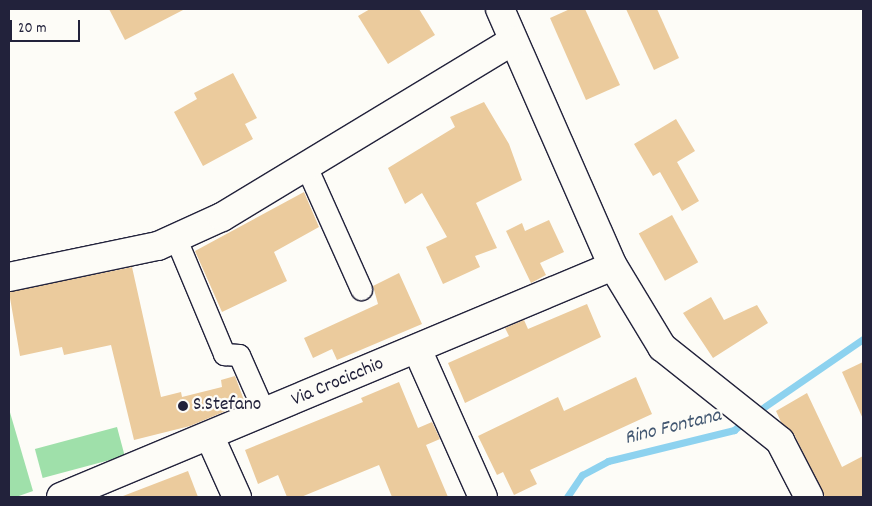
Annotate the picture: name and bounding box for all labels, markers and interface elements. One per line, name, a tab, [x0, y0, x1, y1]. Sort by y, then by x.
scale bar	[12, 10, 82, 42]
text: 20 m	[18, 18, 46, 40]
street label: Via Crocicchio	[289, 353, 387, 413]
place label: S.Stefano	[193, 395, 261, 417]
marker: S.Stefano	[177, 400, 189, 412]
water label: Rino Fontana	[622, 404, 724, 452]

